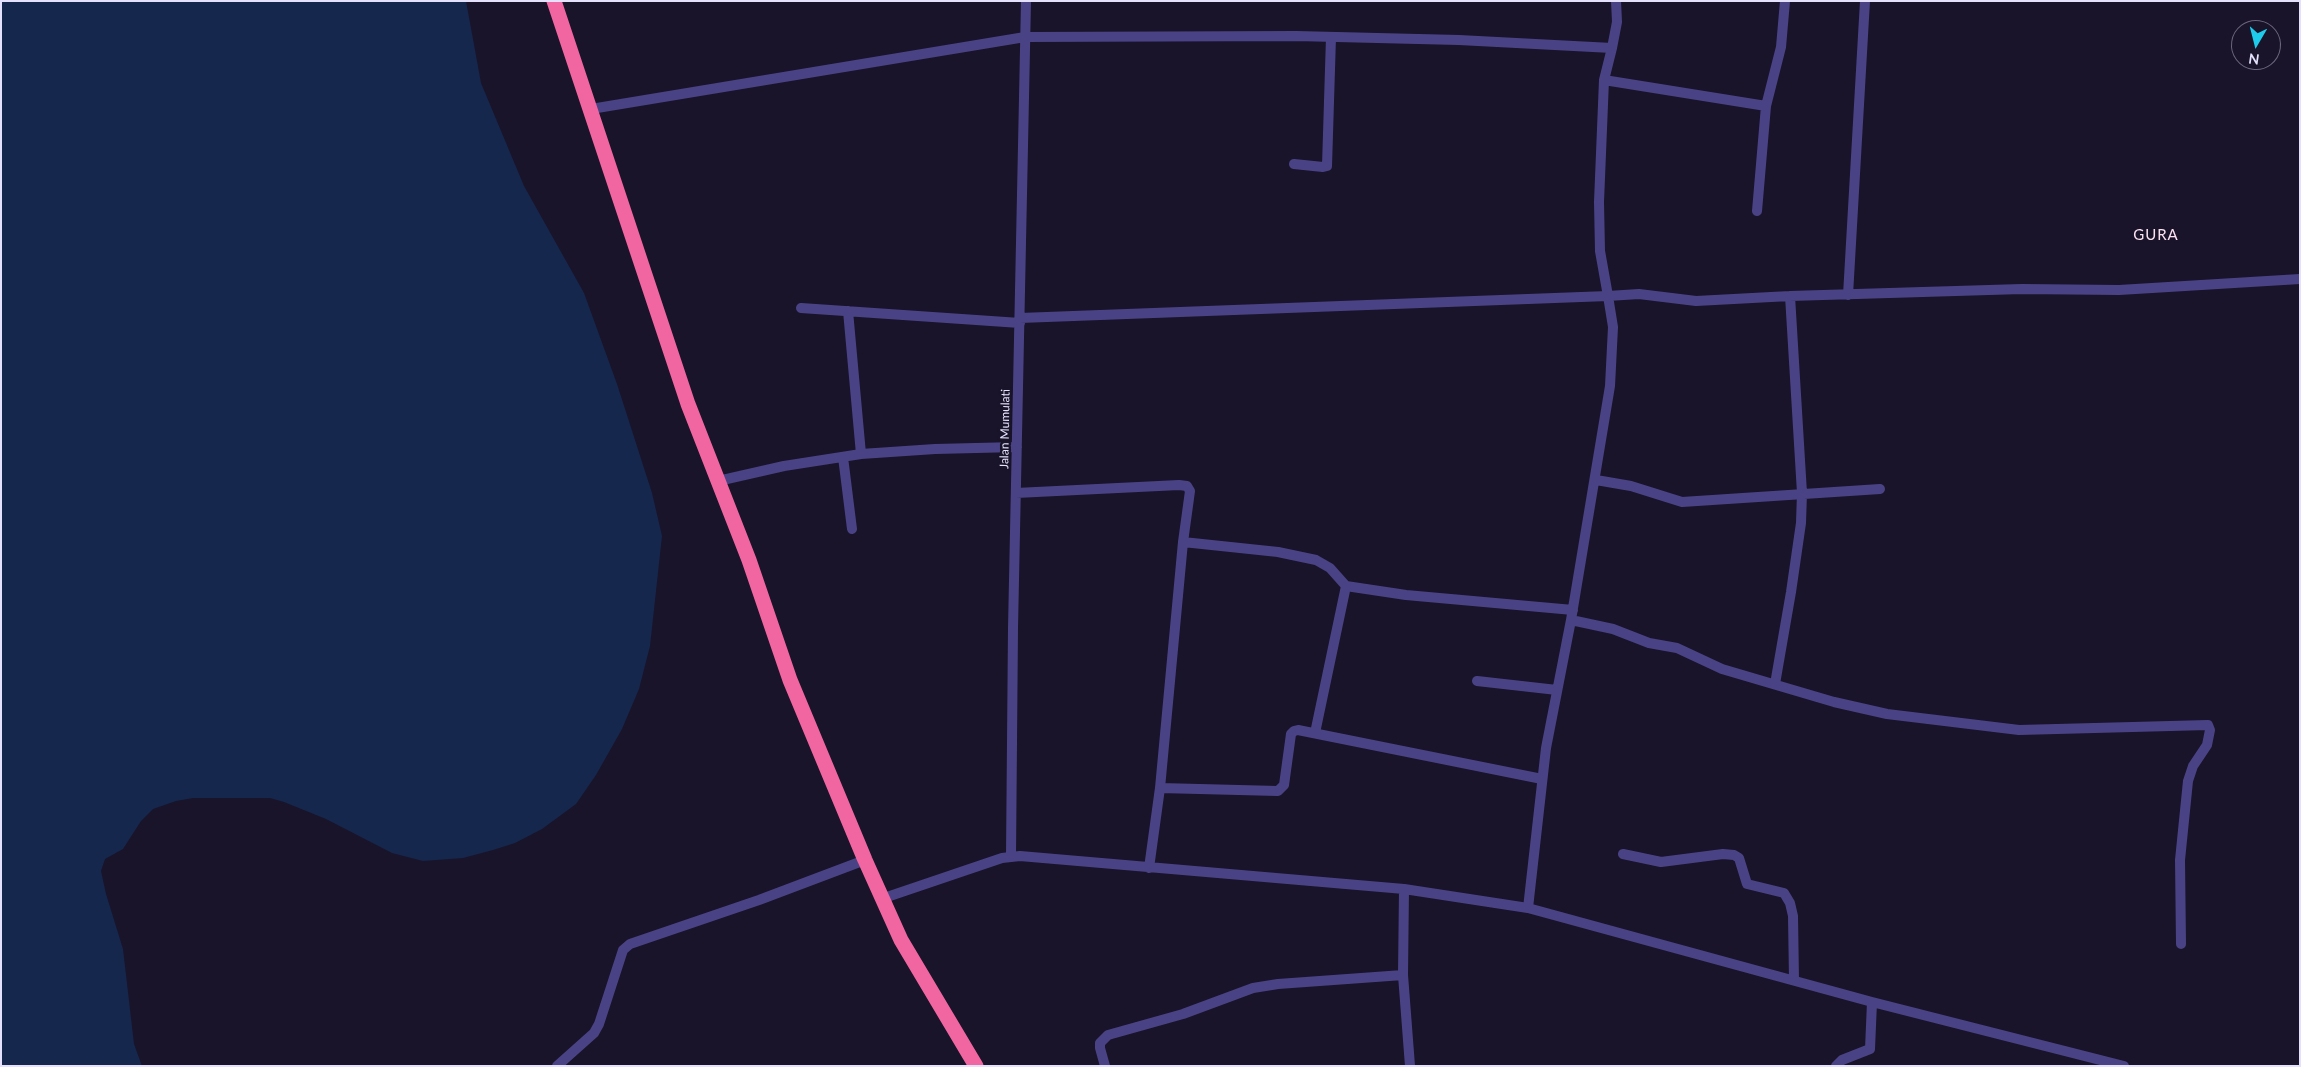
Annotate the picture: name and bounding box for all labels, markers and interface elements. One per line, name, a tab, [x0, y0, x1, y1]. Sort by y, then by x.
north arrow	[2231, 20, 2281, 70]
text: N	[2247, 50, 2261, 69]
district label: GURA	[2133, 226, 2179, 244]
street label: Jalan Mumulati	[997, 389, 1013, 469]

